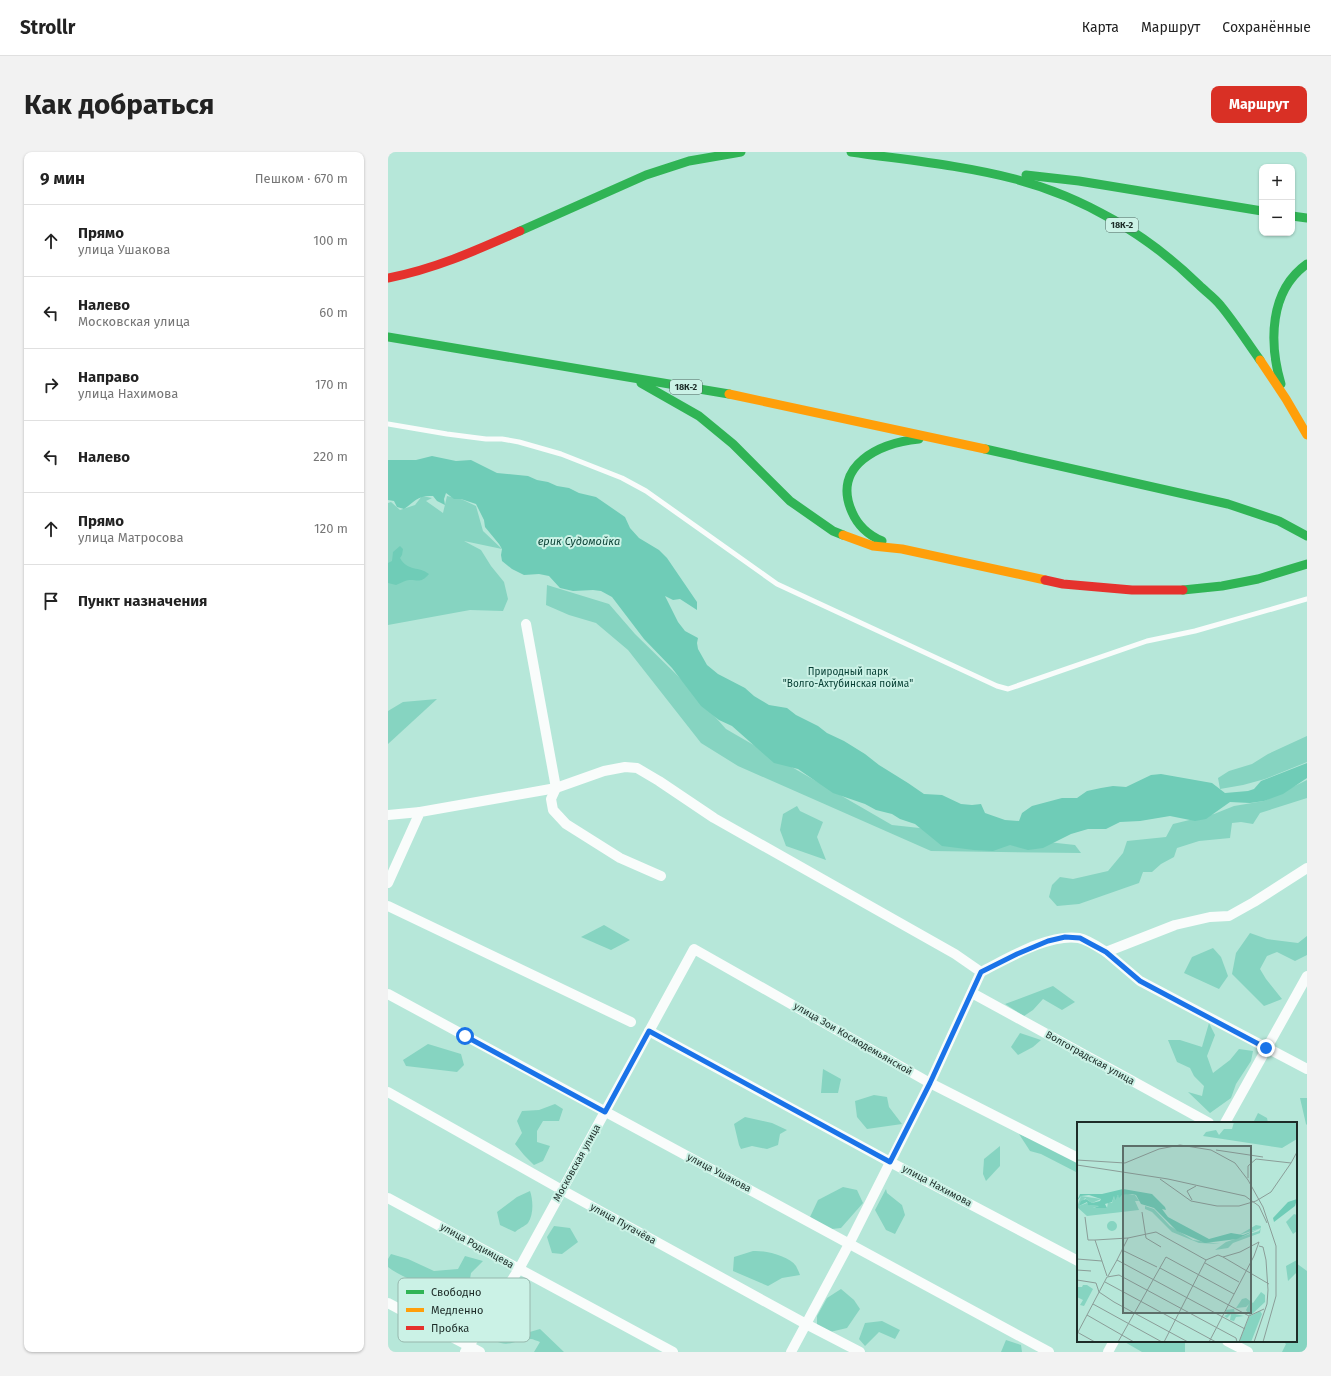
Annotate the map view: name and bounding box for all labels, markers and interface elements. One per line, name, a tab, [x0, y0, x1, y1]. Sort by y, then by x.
text: Strollr	[20, 16, 75, 39]
text: Карта	[1082, 19, 1119, 36]
text: Маршрут	[1141, 19, 1200, 36]
text: Сохранённые	[1222, 19, 1311, 36]
button: Маршрут	[1211, 86, 1307, 123]
text: Как добраться	[24, 88, 214, 121]
map controls	[1259, 164, 1295, 236]
button: +	[1259, 164, 1295, 200]
text: 9 мин	[40, 168, 85, 189]
text: Пешком · 670 m	[255, 171, 348, 186]
button: −	[1259, 200, 1295, 236]
road number: 18К-2	[1106, 218, 1138, 232]
text: Прямо	[78, 224, 124, 242]
icon: ahead	[40, 230, 62, 252]
text: 100 m	[313, 233, 348, 248]
text: улица Ушакова	[78, 242, 170, 257]
text: Налево	[78, 296, 130, 314]
icon: left	[40, 302, 62, 324]
text: 60 m	[319, 305, 348, 320]
text: Московская улица	[78, 314, 190, 329]
text: Направо	[78, 368, 139, 386]
icon: right	[40, 374, 62, 396]
text: 170 m	[315, 377, 348, 392]
road number: 18К-2	[670, 380, 702, 394]
text: улица Нахимова	[78, 386, 178, 401]
icon: left	[40, 446, 62, 468]
text: Налево	[78, 448, 130, 466]
text: 220 m	[313, 449, 348, 464]
text: Прямо	[78, 512, 124, 530]
icon: ahead	[40, 518, 62, 540]
text: 120 m	[314, 521, 348, 536]
text: улица Матросова	[78, 530, 184, 545]
water label: ерик Судомойка	[538, 535, 620, 548]
icon: arrive	[40, 590, 62, 612]
text: Пункт назначения	[78, 592, 207, 610]
park label: Природный парк "Волго-Ахтубинская пойма"	[783, 666, 913, 690]
street label: улица Зои Космодемьянской	[792, 1000, 914, 1078]
route start	[456, 1027, 474, 1045]
street label: Волгоградская улица	[1043, 1029, 1137, 1087]
route end	[1257, 1039, 1275, 1057]
street label: Московская улица	[551, 1122, 603, 1204]
inset map	[1077, 1122, 1297, 1342]
street label: улица Ушакова	[685, 1151, 753, 1195]
street label: улица Нахимова	[900, 1163, 974, 1209]
street label: улица Пугачёва	[588, 1200, 659, 1247]
street label: улица Родимцева	[438, 1221, 516, 1271]
legend	[398, 1278, 530, 1342]
text: Свободно	[431, 1286, 481, 1299]
text: Медленно	[431, 1304, 483, 1317]
text: Пробка	[431, 1322, 469, 1335]

